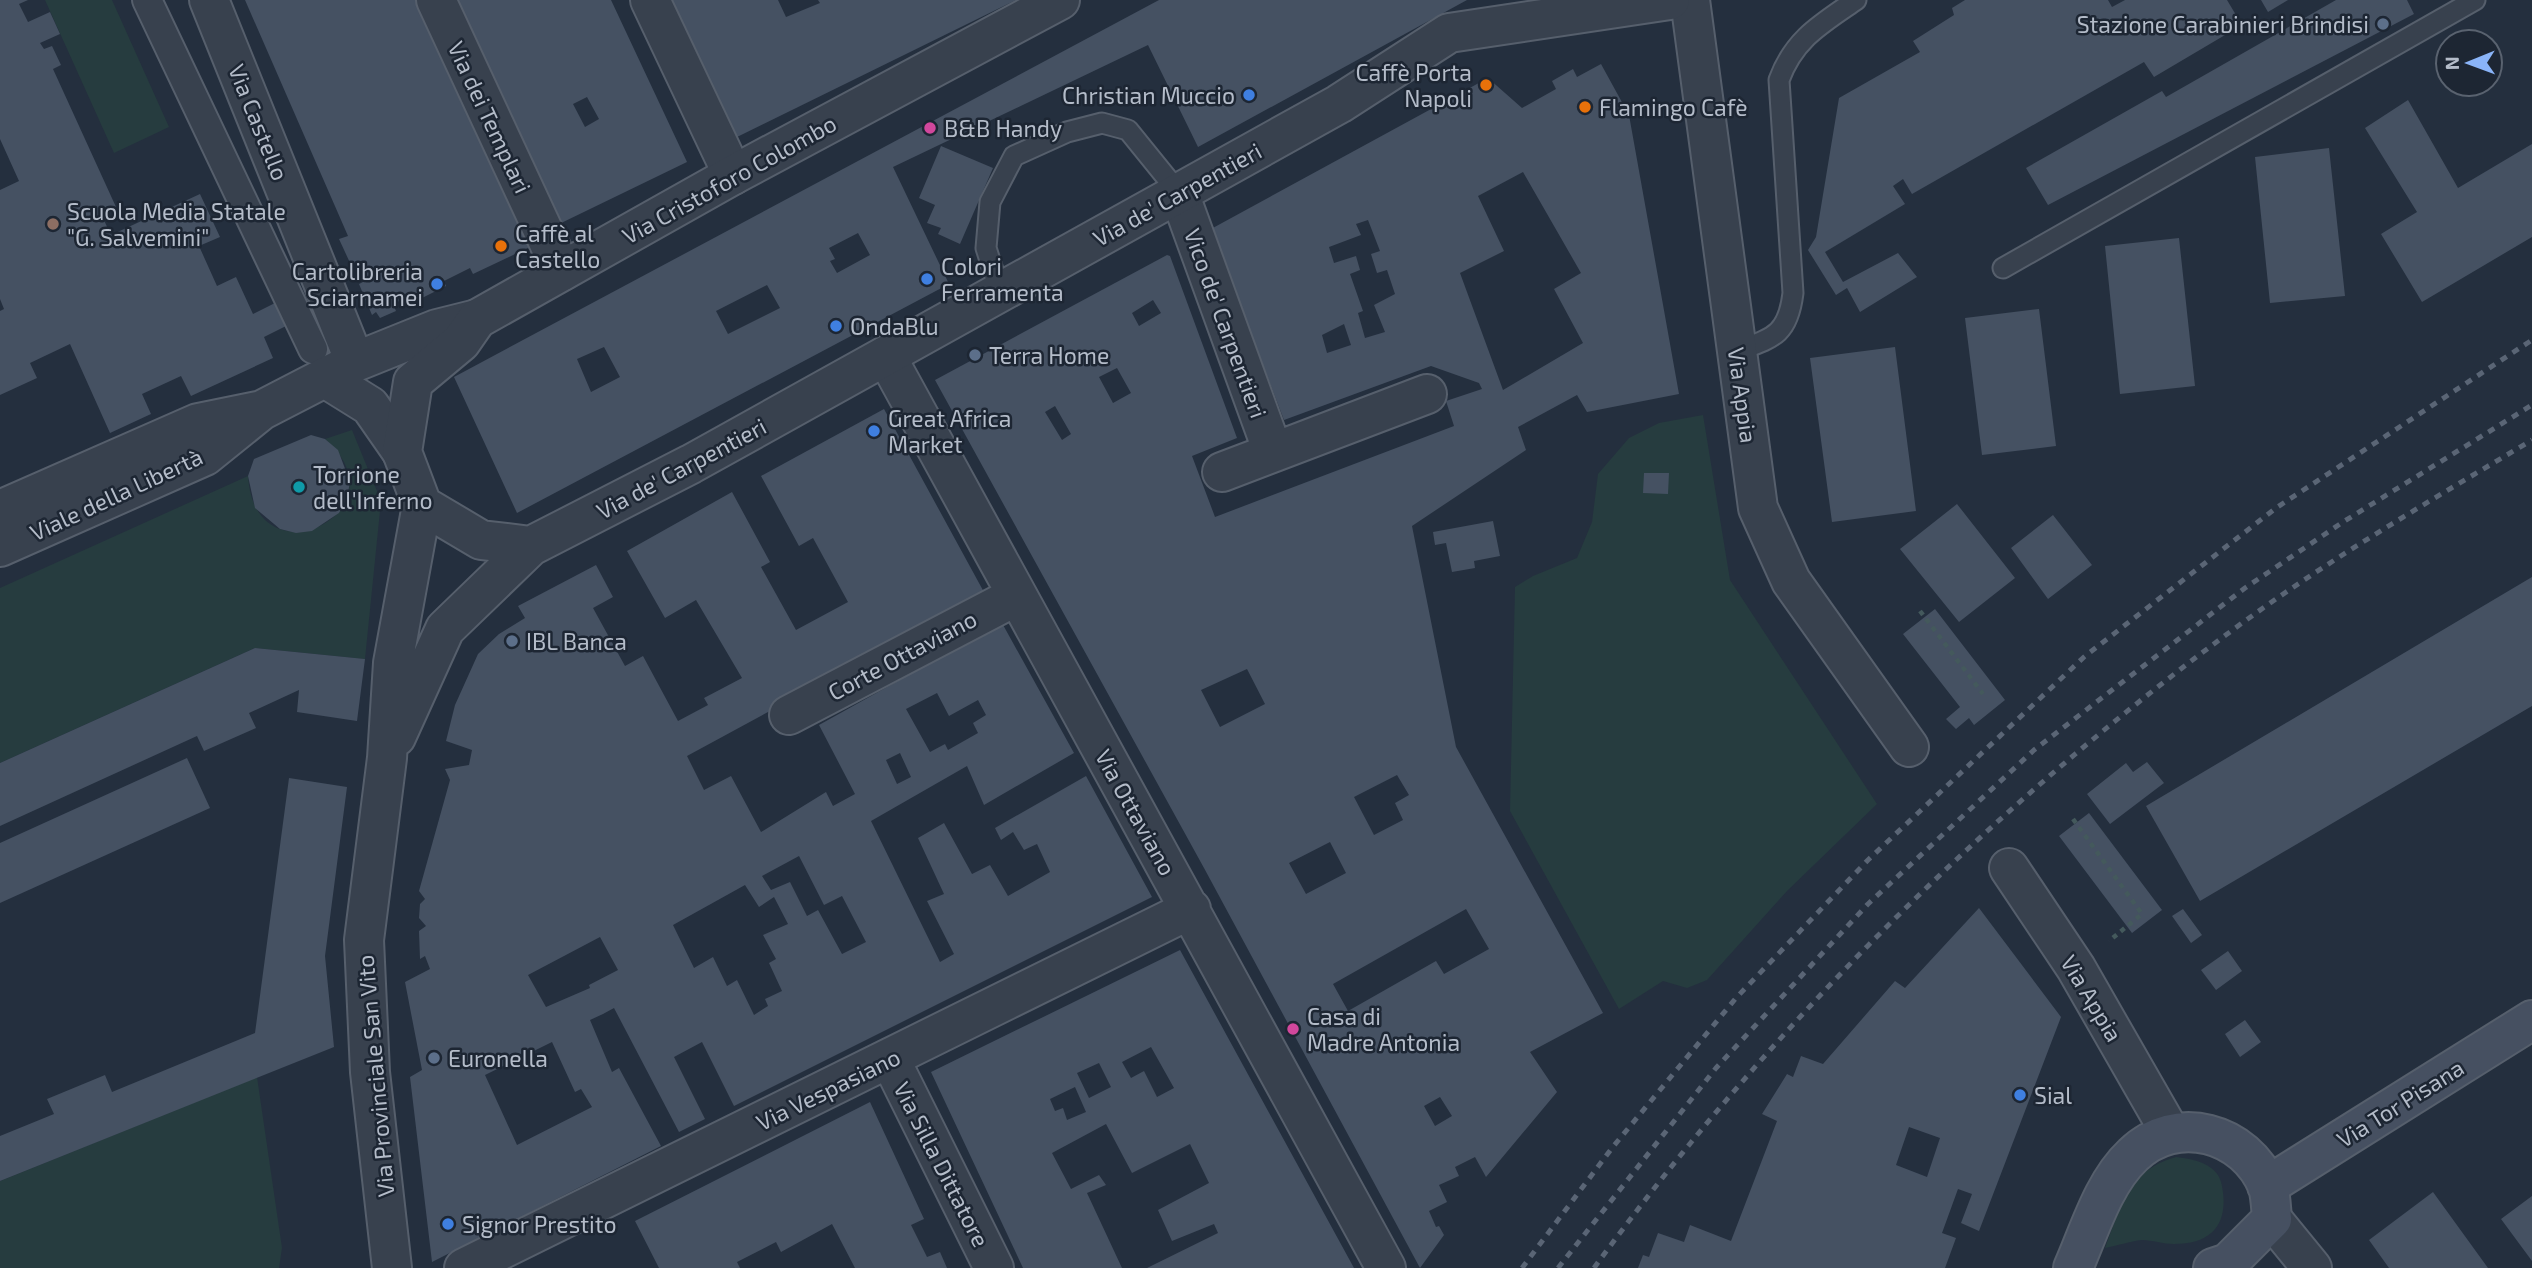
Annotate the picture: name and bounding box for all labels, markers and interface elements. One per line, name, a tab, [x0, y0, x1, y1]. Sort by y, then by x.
place label: Stazione Carabinieri Brindisi	[2077, 10, 2369, 38]
marker: Stazione Carabinieri Brindisi	[2375, 16, 2391, 32]
north arrow	[2434, 28, 2504, 98]
street label: Via dei Templari	[443, 37, 537, 197]
text: N	[2440, 56, 2463, 70]
place label: Caffè Porta Napoli	[1356, 58, 1472, 112]
street label: Via Castello	[223, 60, 295, 184]
marker: Caffè Porta Napoli	[1478, 77, 1494, 93]
place label: Christian Muccio	[1062, 81, 1235, 109]
marker: Christian Muccio	[1241, 87, 1257, 103]
place label: Flamingo Cafè	[1599, 93, 1748, 121]
marker: Flamingo Cafè	[1577, 99, 1593, 115]
street label: Via Cristoforo Colombo	[617, 109, 841, 249]
place label: B&B Handy	[944, 114, 1062, 142]
marker: B&B Handy	[922, 120, 938, 136]
street label: Via de' Carpentieri	[1088, 136, 1266, 252]
place label: Scuola Media Statale "G. Salvemini"	[67, 197, 286, 251]
marker: Scuola Media Statale "G. Salvemini"	[45, 216, 61, 232]
place label: Caffè al Castello	[515, 219, 600, 273]
street label: Vico de' Carpentieri	[1179, 224, 1273, 422]
marker: Caffè al Castello	[493, 238, 509, 254]
place label: Colori Ferramenta	[941, 252, 1064, 306]
place label: Cartolibreria Sciarnamei	[292, 257, 423, 311]
marker: Colori Ferramenta	[919, 271, 935, 287]
marker: Cartolibreria Sciarnamei	[429, 276, 445, 292]
place label: OndaBlu	[850, 312, 939, 340]
marker: OndaBlu	[828, 318, 844, 334]
place label: Terra Home	[989, 341, 1109, 369]
street label: Via Appia	[1722, 345, 1764, 445]
marker: Terra Home	[967, 347, 983, 363]
place label: Great Africa Market	[888, 404, 1011, 458]
street label: Via de' Carpentieri	[591, 411, 771, 525]
marker: Great Africa Market	[866, 423, 882, 439]
street label: Viale della Libertà	[25, 442, 207, 546]
place label: Torrione dell'Inferno	[313, 460, 433, 514]
marker: Torrione dell'Inferno	[291, 479, 307, 495]
street label: Corte Ottaviano	[823, 604, 981, 706]
place label: IBL Banca	[526, 627, 627, 655]
marker: IBL Banca	[504, 633, 520, 649]
street label: Via Ottaviano	[1090, 744, 1182, 880]
street label: Via Appia	[2055, 950, 2129, 1046]
street label: Via Provinciale San Vito	[350, 954, 400, 1198]
place label: Casa di Madre Antonia	[1307, 1002, 1460, 1056]
marker: Casa di Madre Antonia	[1285, 1021, 1301, 1037]
street label: Via Vespasiano	[752, 1042, 904, 1136]
place label: Euronella	[448, 1044, 548, 1072]
marker: Euronella	[426, 1050, 442, 1066]
street label: Via Tor Pisana	[2331, 1053, 2469, 1153]
street label: Via Silla Dittatore	[888, 1077, 996, 1251]
place label: Sial	[2034, 1081, 2072, 1109]
marker: Sial	[2012, 1087, 2028, 1103]
place label: Signor Prestito	[462, 1210, 617, 1238]
marker: Signor Prestito	[440, 1216, 456, 1232]

